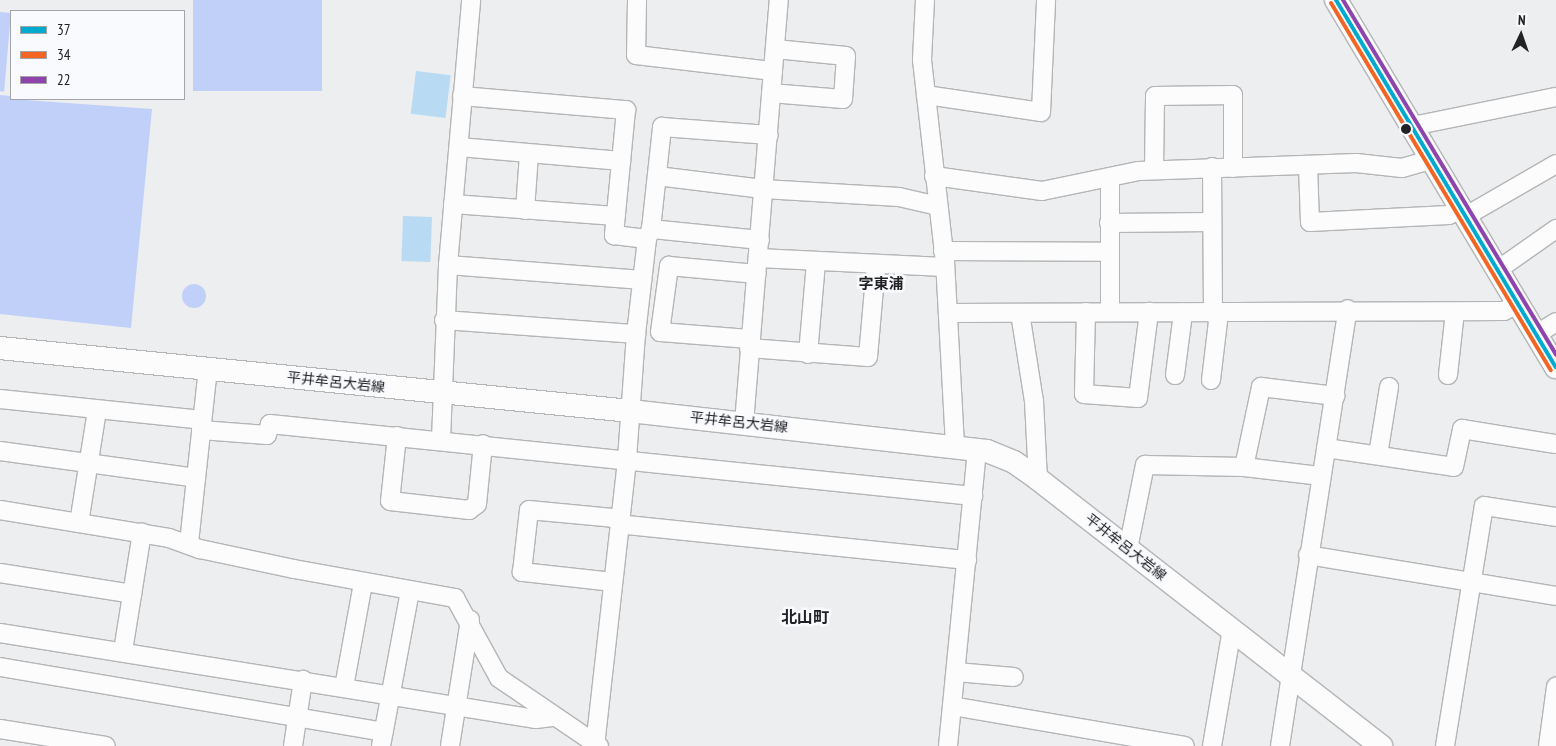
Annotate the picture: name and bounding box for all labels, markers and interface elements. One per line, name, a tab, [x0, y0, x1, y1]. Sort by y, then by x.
legend	[10, 10, 185, 100]
north arrow	[1496, 10, 1546, 60]
text: N	[1518, 11, 1526, 29]
text: 37	[57, 20, 71, 39]
text: 34	[57, 45, 71, 64]
text: 22	[57, 70, 71, 89]
unlabelled marker	[1401, 124, 1411, 134]
district label: 字東浦	[859, 275, 903, 293]
street label: 平井牟呂大岩線	[286, 369, 386, 395]
street label: 平井牟呂大岩線	[689, 409, 789, 435]
street label: 平井牟呂大岩線	[1082, 510, 1170, 584]
district label: 北山町	[781, 607, 829, 627]

